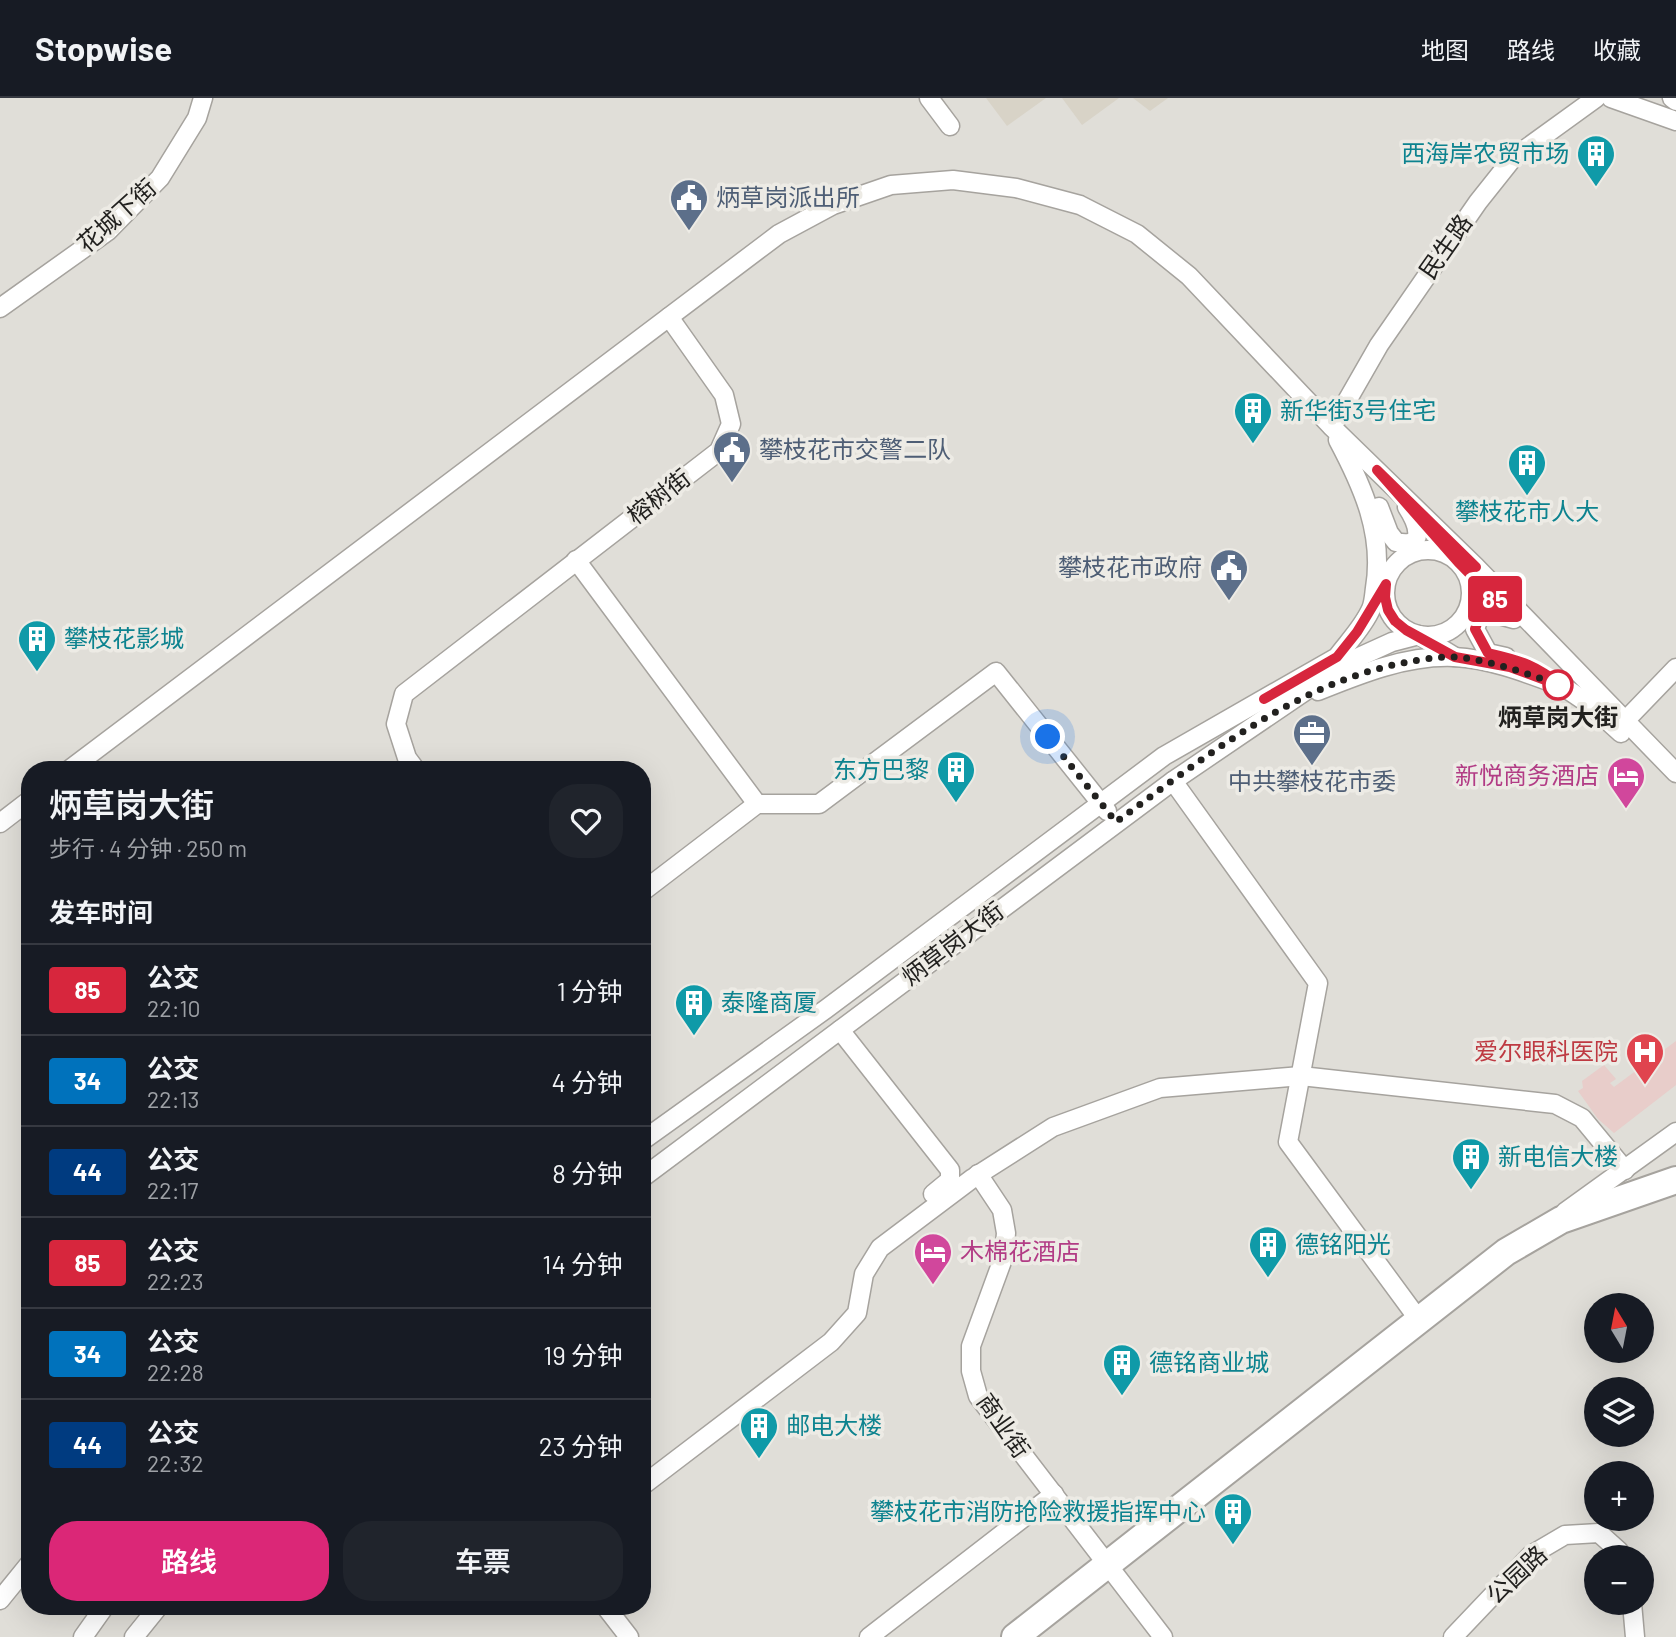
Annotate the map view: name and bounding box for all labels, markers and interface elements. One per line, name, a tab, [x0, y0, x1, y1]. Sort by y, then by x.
text: Stopwise	[35, 28, 172, 68]
text: 地图	[1421, 35, 1469, 64]
text: 路线	[1507, 35, 1555, 64]
text: 收藏	[1593, 35, 1641, 64]
building icon: 西海岸农贸市场	[1575, 133, 1617, 188]
place label: 西海岸农贸市场	[1401, 138, 1569, 167]
street label: 花城下街	[71, 172, 161, 258]
public building icon: 炳草岗派出所	[668, 177, 710, 232]
place label: 炳草岗派出所	[716, 182, 860, 211]
street label: 民生路	[1412, 208, 1477, 284]
building icon: 新华街3号住宅	[1232, 390, 1274, 445]
place label: 新华街3号住宅	[1280, 395, 1436, 424]
public building icon: 攀枝花市交警二队	[711, 429, 753, 484]
place label: 攀枝花市交警二队	[759, 434, 951, 463]
building icon: 攀枝花市人大	[1506, 442, 1548, 497]
street label: 榕树街	[621, 462, 695, 529]
place label: 攀枝花市人大	[1455, 496, 1599, 525]
public building icon: 攀枝花市政府	[1208, 547, 1250, 602]
place label: 攀枝花市政府	[1058, 552, 1202, 581]
line badge: 85	[1464, 576, 1526, 622]
text: 85	[1482, 584, 1508, 613]
building icon: 攀枝花影城	[16, 618, 58, 673]
place label: 攀枝花影城	[64, 623, 184, 652]
marker: 炳草岗大街	[1543, 670, 1573, 700]
place label: 炳草岗大街	[1498, 702, 1618, 731]
office icon: 中共攀枝花市委	[1291, 712, 1333, 767]
your location	[1030, 719, 1065, 754]
building icon: 东方巴黎	[935, 749, 977, 804]
place label: 东方巴黎	[833, 754, 929, 783]
hotel icon: 新悦商务酒店	[1605, 755, 1647, 810]
place label: 新悦商务酒店	[1455, 760, 1599, 789]
place label: 中共攀枝花市委	[1228, 766, 1396, 795]
text: 炳草岗大街	[49, 784, 214, 824]
button: heart	[549, 784, 623, 858]
text: 步行 · 4 分钟 · 250 m	[49, 834, 247, 862]
street label: 炳草岗大街	[895, 895, 1009, 990]
text: 发车时间	[49, 896, 153, 927]
text: 公交	[147, 961, 199, 992]
text: 85	[75, 975, 100, 1004]
text: 1 分钟	[557, 975, 623, 1006]
building icon: 泰隆商厦	[673, 982, 715, 1037]
place label: 泰隆商厦	[721, 987, 817, 1016]
text: 22:10	[147, 994, 201, 1022]
hospital icon: 爱尔眼科医院	[1624, 1031, 1666, 1086]
place label: 爱尔眼科医院	[1474, 1036, 1618, 1065]
text: 公交	[147, 1052, 199, 1083]
text: 34	[74, 1066, 101, 1095]
text: 4 分钟	[551, 1066, 623, 1097]
text: 22:13	[147, 1085, 199, 1113]
building icon: 新电信大楼	[1450, 1136, 1492, 1191]
place label: 新电信大楼	[1498, 1141, 1618, 1170]
text: 公交	[147, 1143, 199, 1174]
text: 44	[73, 1157, 102, 1186]
text: 8 分钟	[552, 1157, 623, 1188]
text: 22:17	[147, 1176, 198, 1204]
building icon: 德铭阳光	[1247, 1224, 1289, 1279]
place label: 德铭阳光	[1295, 1229, 1391, 1258]
hotel icon: 木棉花酒店	[912, 1231, 954, 1286]
text: 公交	[147, 1234, 199, 1265]
place label: 木棉花酒店	[960, 1236, 1080, 1265]
text: 85	[75, 1248, 100, 1277]
text: 14 分钟	[542, 1248, 623, 1279]
text: 22:23	[147, 1267, 204, 1295]
north arrow	[1584, 1293, 1654, 1363]
map controls	[1584, 1293, 1654, 1615]
text: 公交	[147, 1325, 199, 1356]
text: 34	[74, 1339, 101, 1368]
text: 19 分钟	[543, 1339, 623, 1370]
building icon: 德铭商业城	[1101, 1342, 1143, 1397]
place label: 德铭商业城	[1149, 1347, 1269, 1376]
text: 22:28	[147, 1358, 204, 1386]
button: layers	[1584, 1377, 1654, 1447]
street label: 商业街	[972, 1387, 1037, 1463]
building icon: 邮电大楼	[738, 1405, 780, 1460]
place label: 邮电大楼	[786, 1410, 882, 1439]
text: 公交	[147, 1416, 199, 1447]
text: 44	[73, 1430, 102, 1459]
text: 23 分钟	[539, 1430, 623, 1461]
text: 22:32	[147, 1449, 204, 1477]
button: +	[1584, 1461, 1654, 1531]
building icon: 攀枝花市消防抢险救援指挥中心	[1212, 1491, 1254, 1546]
place label: 攀枝花市消防抢险救援指挥中心	[870, 1496, 1206, 1525]
button: 路线	[49, 1521, 329, 1601]
button: 车票	[343, 1521, 623, 1601]
street label: 公园路	[1480, 1539, 1552, 1609]
button: −	[1584, 1545, 1654, 1615]

